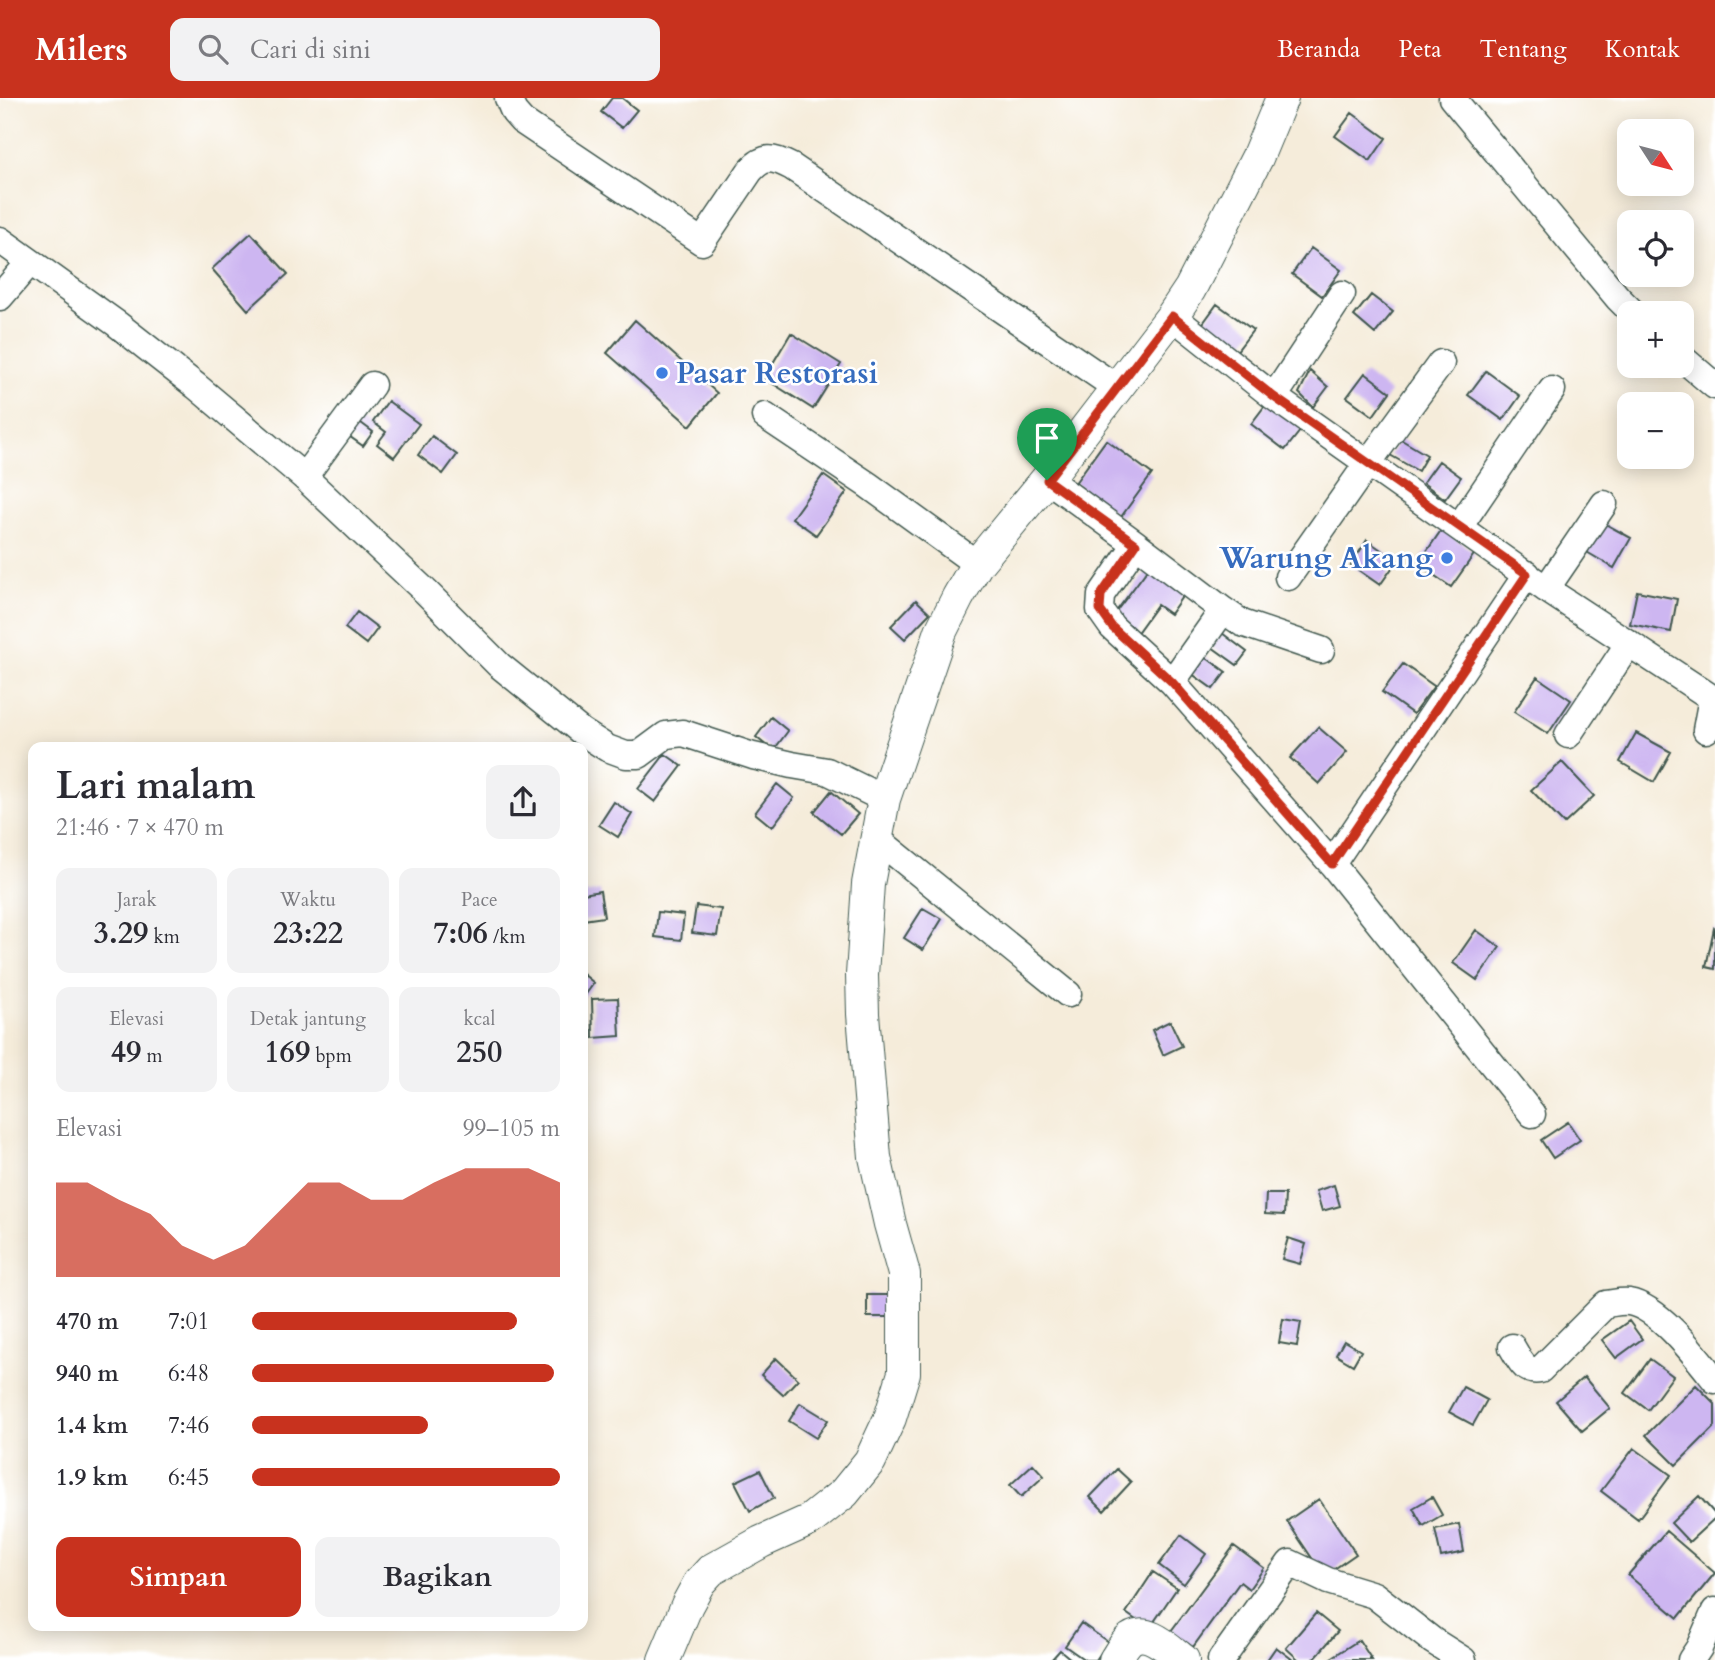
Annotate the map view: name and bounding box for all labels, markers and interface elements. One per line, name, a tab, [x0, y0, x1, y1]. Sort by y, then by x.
search box	[170, 18, 660, 81]
text: Milers	[35, 27, 128, 72]
icon: search	[194, 30, 232, 68]
text: Cari di sini	[250, 32, 371, 67]
text: Beranda	[1277, 33, 1360, 66]
text: Peta	[1398, 33, 1442, 66]
text: Tentang	[1480, 33, 1567, 66]
text: Kontak	[1605, 33, 1680, 66]
north arrow	[1617, 119, 1694, 196]
map controls	[1617, 119, 1694, 469]
button: locate	[1617, 210, 1694, 287]
button: +	[1617, 301, 1694, 378]
place label: Pasar Restorasi	[676, 353, 878, 394]
marker: Pasar Restorasi	[654, 365, 670, 381]
button: −	[1617, 392, 1694, 469]
pin	[1017, 408, 1077, 480]
icon: arrive	[1028, 419, 1066, 457]
place label: Warung Akang	[1218, 538, 1433, 579]
marker: Warung Akang	[1439, 550, 1455, 566]
text: Lari malam	[56, 760, 255, 812]
button: share	[486, 765, 560, 839]
text: 21:46 · 7 × 470 m	[56, 812, 224, 843]
text: Jarak	[117, 887, 157, 913]
text: Waktu	[280, 887, 336, 913]
text: Pace	[461, 887, 498, 913]
text: 3.29	[94, 913, 148, 954]
text: 23:22	[273, 913, 343, 954]
text: 7:06	[433, 913, 488, 954]
text: km	[148, 924, 180, 950]
text: /km	[488, 924, 525, 950]
text: Elevasi	[109, 1006, 164, 1032]
text: Detak jantung	[250, 1006, 366, 1032]
text: kcal	[463, 1006, 495, 1032]
text: 49	[111, 1032, 141, 1073]
text: 169	[264, 1032, 310, 1073]
text: 250	[456, 1032, 502, 1073]
text: m	[141, 1043, 163, 1069]
text: bpm	[310, 1043, 352, 1069]
text: Elevasi	[56, 1113, 122, 1144]
text: 99–105 m	[463, 1113, 560, 1144]
text: 470 m	[56, 1306, 119, 1337]
text: 7:01	[168, 1306, 209, 1337]
text: 940 m	[56, 1358, 119, 1389]
text: 6:48	[168, 1358, 209, 1389]
text: 1.4 km	[56, 1410, 128, 1441]
text: 7:46	[168, 1410, 209, 1441]
text: 1.9 km	[56, 1462, 128, 1493]
text: 6:45	[168, 1462, 209, 1493]
button: Simpan	[56, 1537, 301, 1617]
button: Bagikan	[315, 1537, 560, 1617]

